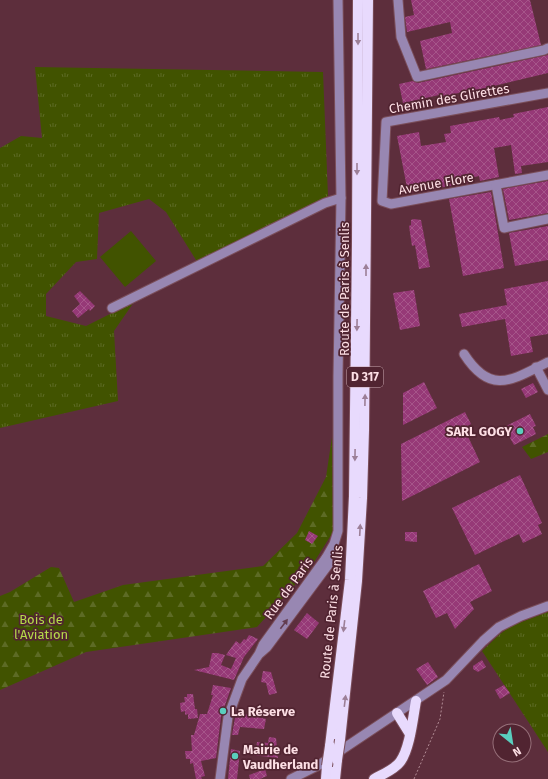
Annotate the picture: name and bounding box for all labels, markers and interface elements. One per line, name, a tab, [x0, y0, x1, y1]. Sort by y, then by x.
one-way arrow	[355, 33, 361, 46]
street label: Chemin des Glirettes	[388, 81, 510, 116]
one-way arrow	[354, 163, 360, 176]
street label: Avenue Flore	[397, 170, 475, 197]
street label: Route de Paris à Senlis	[337, 222, 352, 356]
one-way arrow	[363, 263, 369, 276]
one-way arrow	[354, 319, 360, 332]
road number: D 317	[347, 367, 383, 387]
one-way arrow	[361, 394, 368, 406]
place label: SARL GOGY	[446, 424, 512, 439]
marker: SARL GOGY	[515, 426, 525, 436]
one-way arrow	[352, 449, 358, 462]
one-way arrow	[357, 524, 364, 536]
street label: Route de Paris à Senlis	[317, 545, 346, 680]
street label: Rue de Paris	[261, 554, 316, 622]
park label: Bois de l'Aviation	[14, 612, 68, 642]
one-way arrow	[280, 619, 288, 630]
one-way arrow	[341, 620, 347, 632]
one-way arrow	[341, 695, 348, 707]
place label: La Réserve	[231, 704, 295, 719]
marker: La Réserve	[218, 706, 228, 716]
north arrow	[492, 723, 532, 763]
place label: Mairie de Vaudherland	[242, 742, 318, 772]
text: N	[510, 744, 523, 759]
marker: Mairie de Vaudherland	[230, 751, 240, 761]

